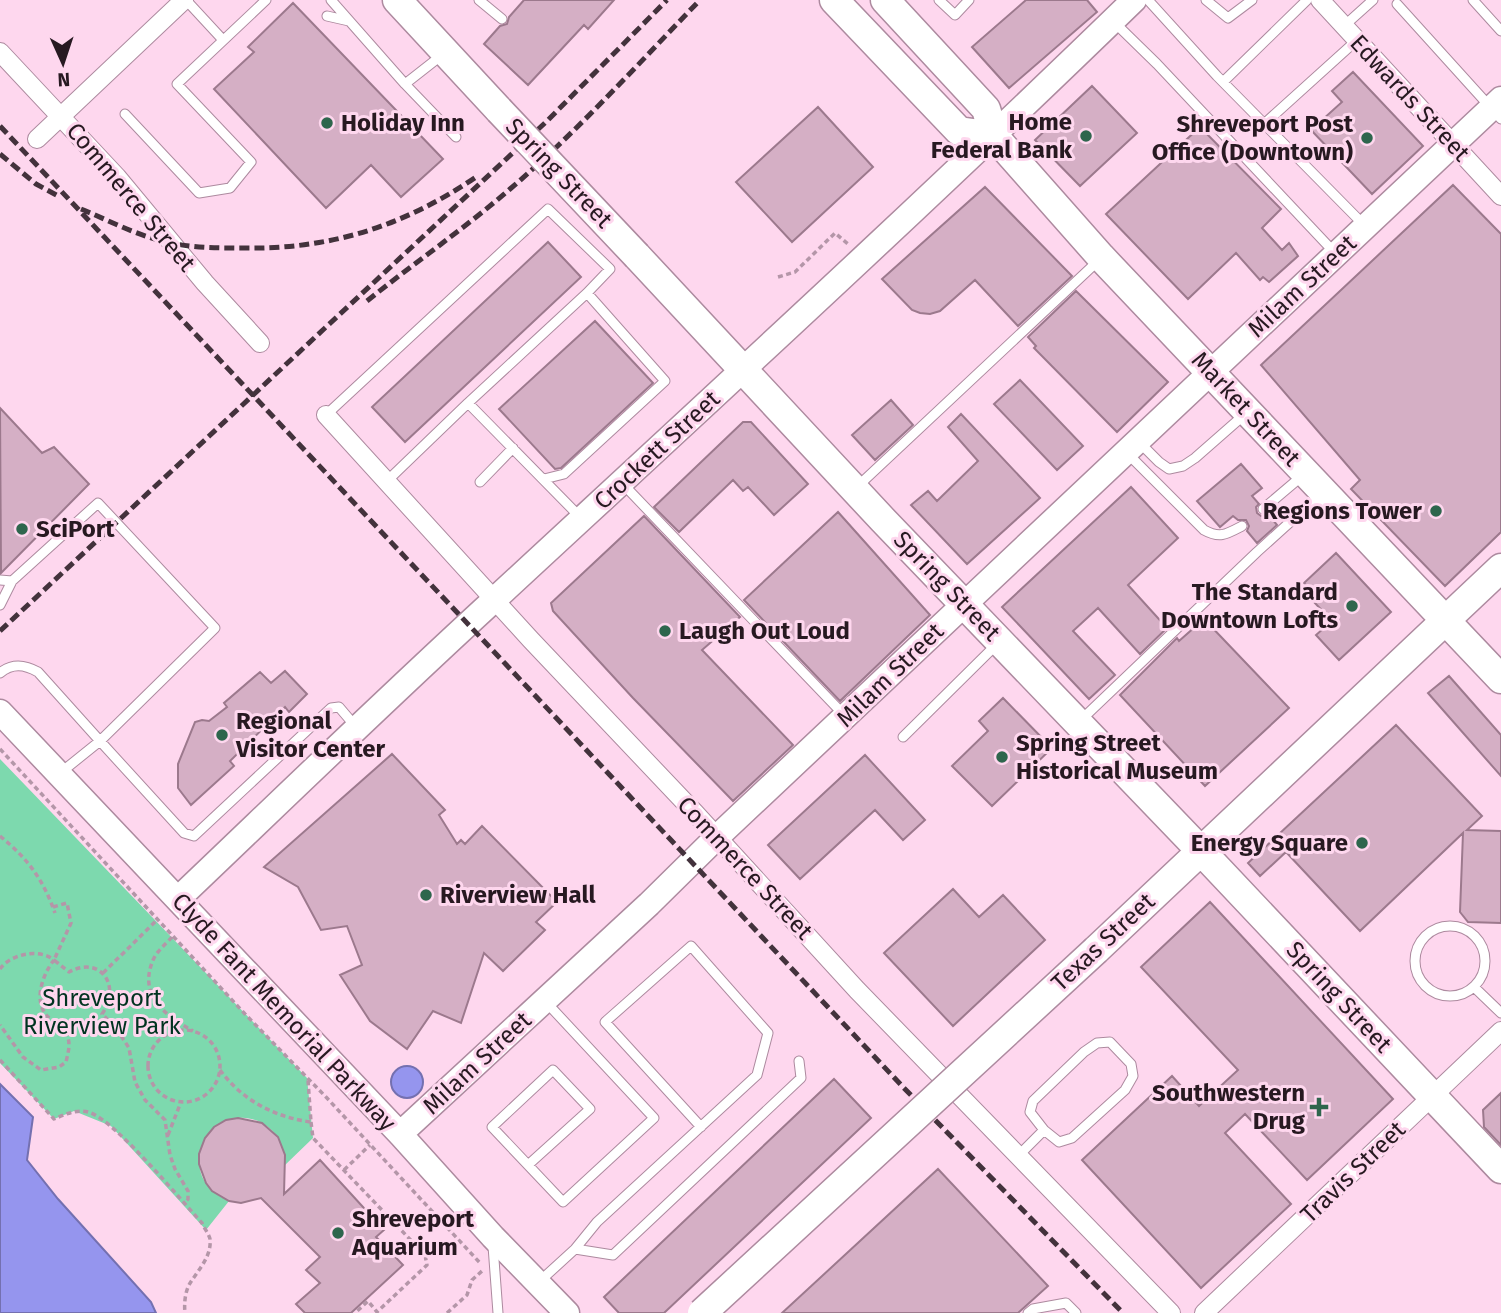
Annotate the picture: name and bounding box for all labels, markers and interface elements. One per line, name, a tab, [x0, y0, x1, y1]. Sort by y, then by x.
north arrow	[28, 28, 98, 98]
street label: Edwards Street	[1344, 29, 1476, 167]
text: N	[57, 68, 71, 91]
place label: Home Federal Bank	[931, 108, 1073, 164]
place label: Holiday Inn	[341, 109, 465, 137]
place label: Shreveport Post Office (Downtown)	[1152, 110, 1354, 166]
street label: Spring Street	[500, 112, 618, 234]
marker: Holiday Inn	[319, 115, 335, 131]
street label: Commerce Street	[61, 117, 201, 277]
marker: Home Federal Bank	[1078, 128, 1094, 144]
marker: Shreveport Post Office (Downtown)	[1359, 130, 1375, 146]
street label: Milam Street	[1242, 229, 1362, 343]
street label: Market Street	[1186, 346, 1306, 472]
street label: Crockett Street	[589, 385, 726, 515]
place label: Regions Tower	[1263, 497, 1422, 525]
marker: Regions Tower	[1428, 503, 1444, 519]
place label: SciPort	[36, 515, 115, 543]
marker: SciPort	[14, 521, 30, 537]
street label: Spring Street	[888, 525, 1006, 647]
place label: The Standard Downtown Lofts	[1161, 578, 1338, 634]
marker: The Standard Downtown Lofts	[1344, 598, 1360, 614]
place label: Laugh Out Loud	[679, 617, 850, 645]
street label: Milam Street	[831, 617, 949, 733]
marker: Laugh Out Loud	[657, 623, 673, 639]
place label: Regional Visitor Center	[235, 707, 385, 763]
marker: Regional Visitor Center	[214, 727, 230, 743]
place label: Spring Street Historical Museum	[1016, 729, 1218, 785]
marker: Spring Street Historical Museum	[994, 749, 1010, 765]
street label: Commerce Street	[672, 791, 819, 946]
place label: Energy Square	[1191, 829, 1348, 857]
marker: Energy Square	[1354, 835, 1370, 851]
place label: Riverview Hall	[440, 881, 597, 909]
street label: Clyde Fant Memorial Parkway	[166, 887, 402, 1137]
marker: Riverview Hall	[418, 887, 434, 903]
street label: Texas Street	[1046, 887, 1161, 997]
street label: Spring Street	[1281, 936, 1398, 1058]
park label: Shreveport Riverview Park	[23, 984, 182, 1040]
street label: Milam Street	[417, 1006, 537, 1120]
place label: Southwestern Drug	[1152, 1079, 1306, 1135]
marker: Southwestern Drug	[1311, 1099, 1327, 1115]
street label: Travis Street	[1295, 1115, 1411, 1229]
place label: Shreveport Aquarium	[351, 1205, 475, 1261]
marker: Shreveport Aquarium	[330, 1225, 346, 1241]

